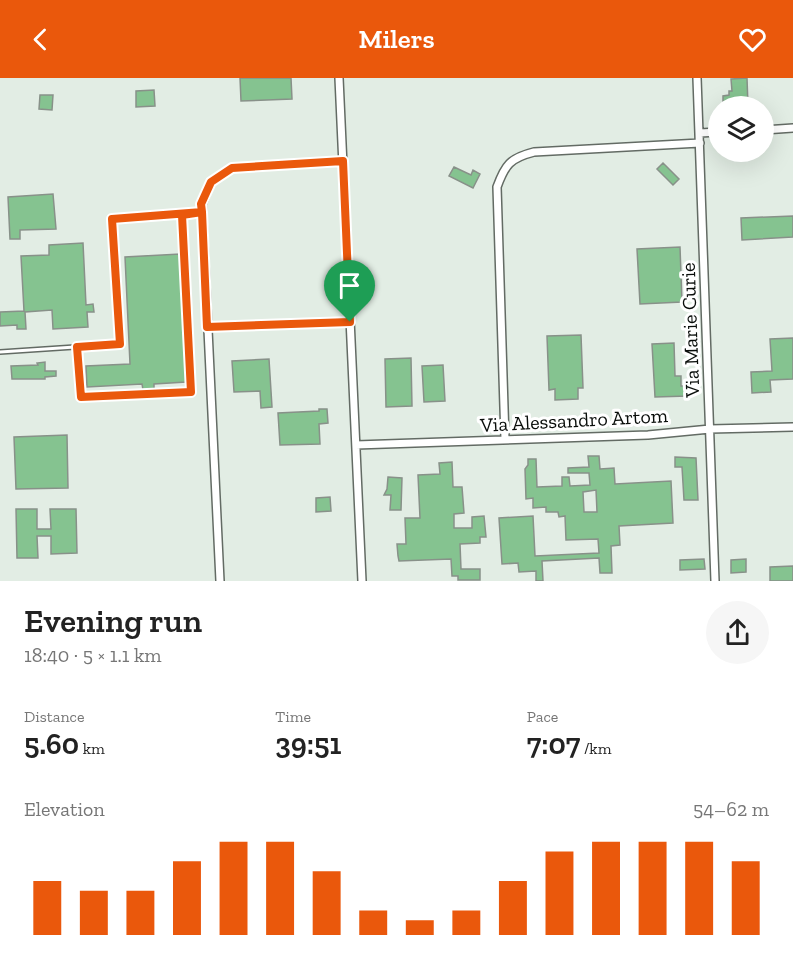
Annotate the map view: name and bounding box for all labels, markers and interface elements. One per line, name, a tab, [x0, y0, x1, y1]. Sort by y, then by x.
icon: back	[24, 23, 57, 56]
text: Milers	[358, 23, 435, 55]
icon: heart	[736, 23, 769, 56]
map controls	[708, 96, 774, 162]
button: layers	[708, 96, 774, 162]
pin	[324, 260, 375, 322]
street label: Via Marie Curie	[676, 262, 704, 399]
icon: arrive	[333, 269, 366, 302]
street label: Via Alessandro Artom	[479, 403, 669, 437]
text: Evening run	[24, 601, 202, 640]
button: share	[706, 601, 769, 664]
text: 18:40 · 5 × 1.1 km	[24, 643, 162, 667]
text: Distance	[24, 707, 85, 726]
text: Time	[275, 707, 311, 726]
text: Pace	[527, 707, 558, 726]
text: 5.60	[24, 726, 79, 762]
text: 39:51	[275, 726, 341, 762]
text: 7:07	[527, 726, 580, 762]
text: km	[79, 739, 105, 758]
text: /km	[580, 739, 611, 758]
text: Elevation	[24, 797, 105, 821]
text: 54–62 m	[693, 797, 769, 821]

